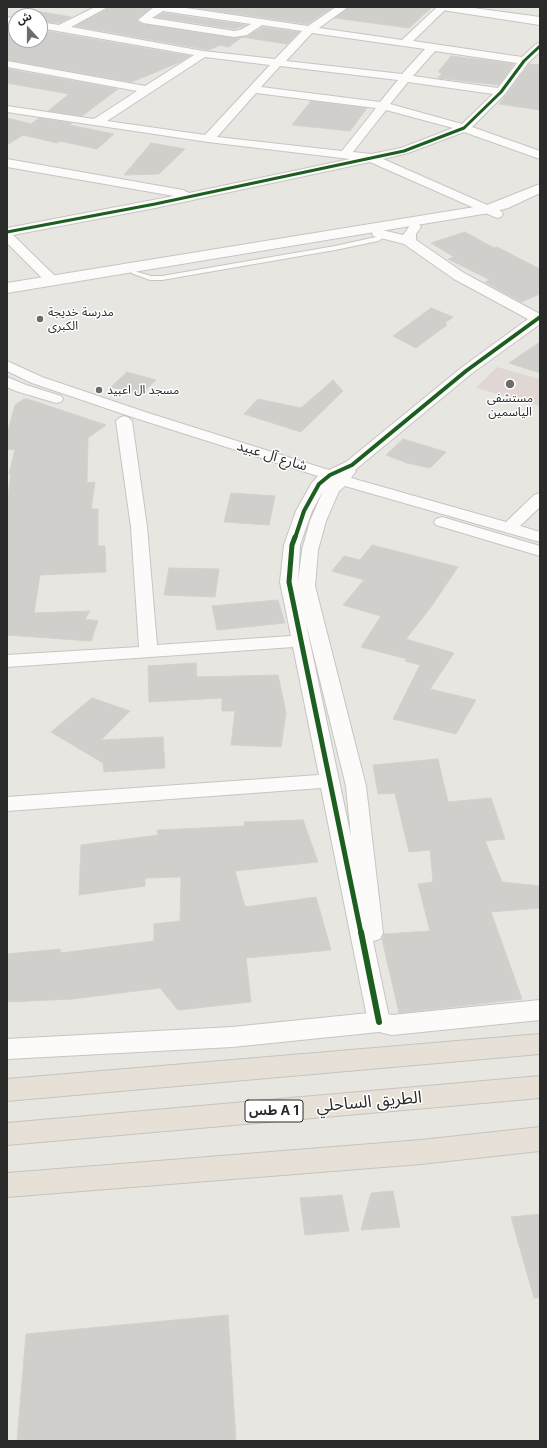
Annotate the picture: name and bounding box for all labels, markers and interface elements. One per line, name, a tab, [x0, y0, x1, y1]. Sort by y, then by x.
north arrow	[8, 8, 48, 48]
text: ش	[15, 8, 34, 27]
place label: مدرسة خديجة الكبرى	[48, 305, 114, 333]
marker: مدرسة خديجة الكبرى	[35, 314, 45, 324]
marker: مستشفى الياسمين	[504, 378, 516, 390]
place label: مسجد ال اعبيد	[107, 383, 179, 397]
marker: مسجد ال اعبيد	[94, 385, 104, 395]
place label: مستشفى الياسمين	[487, 391, 533, 419]
street label: شارع آل عبيد	[235, 437, 309, 475]
street label: الطريق الساحلي	[315, 1087, 423, 1117]
road number: طس A 1	[245, 1100, 303, 1122]

